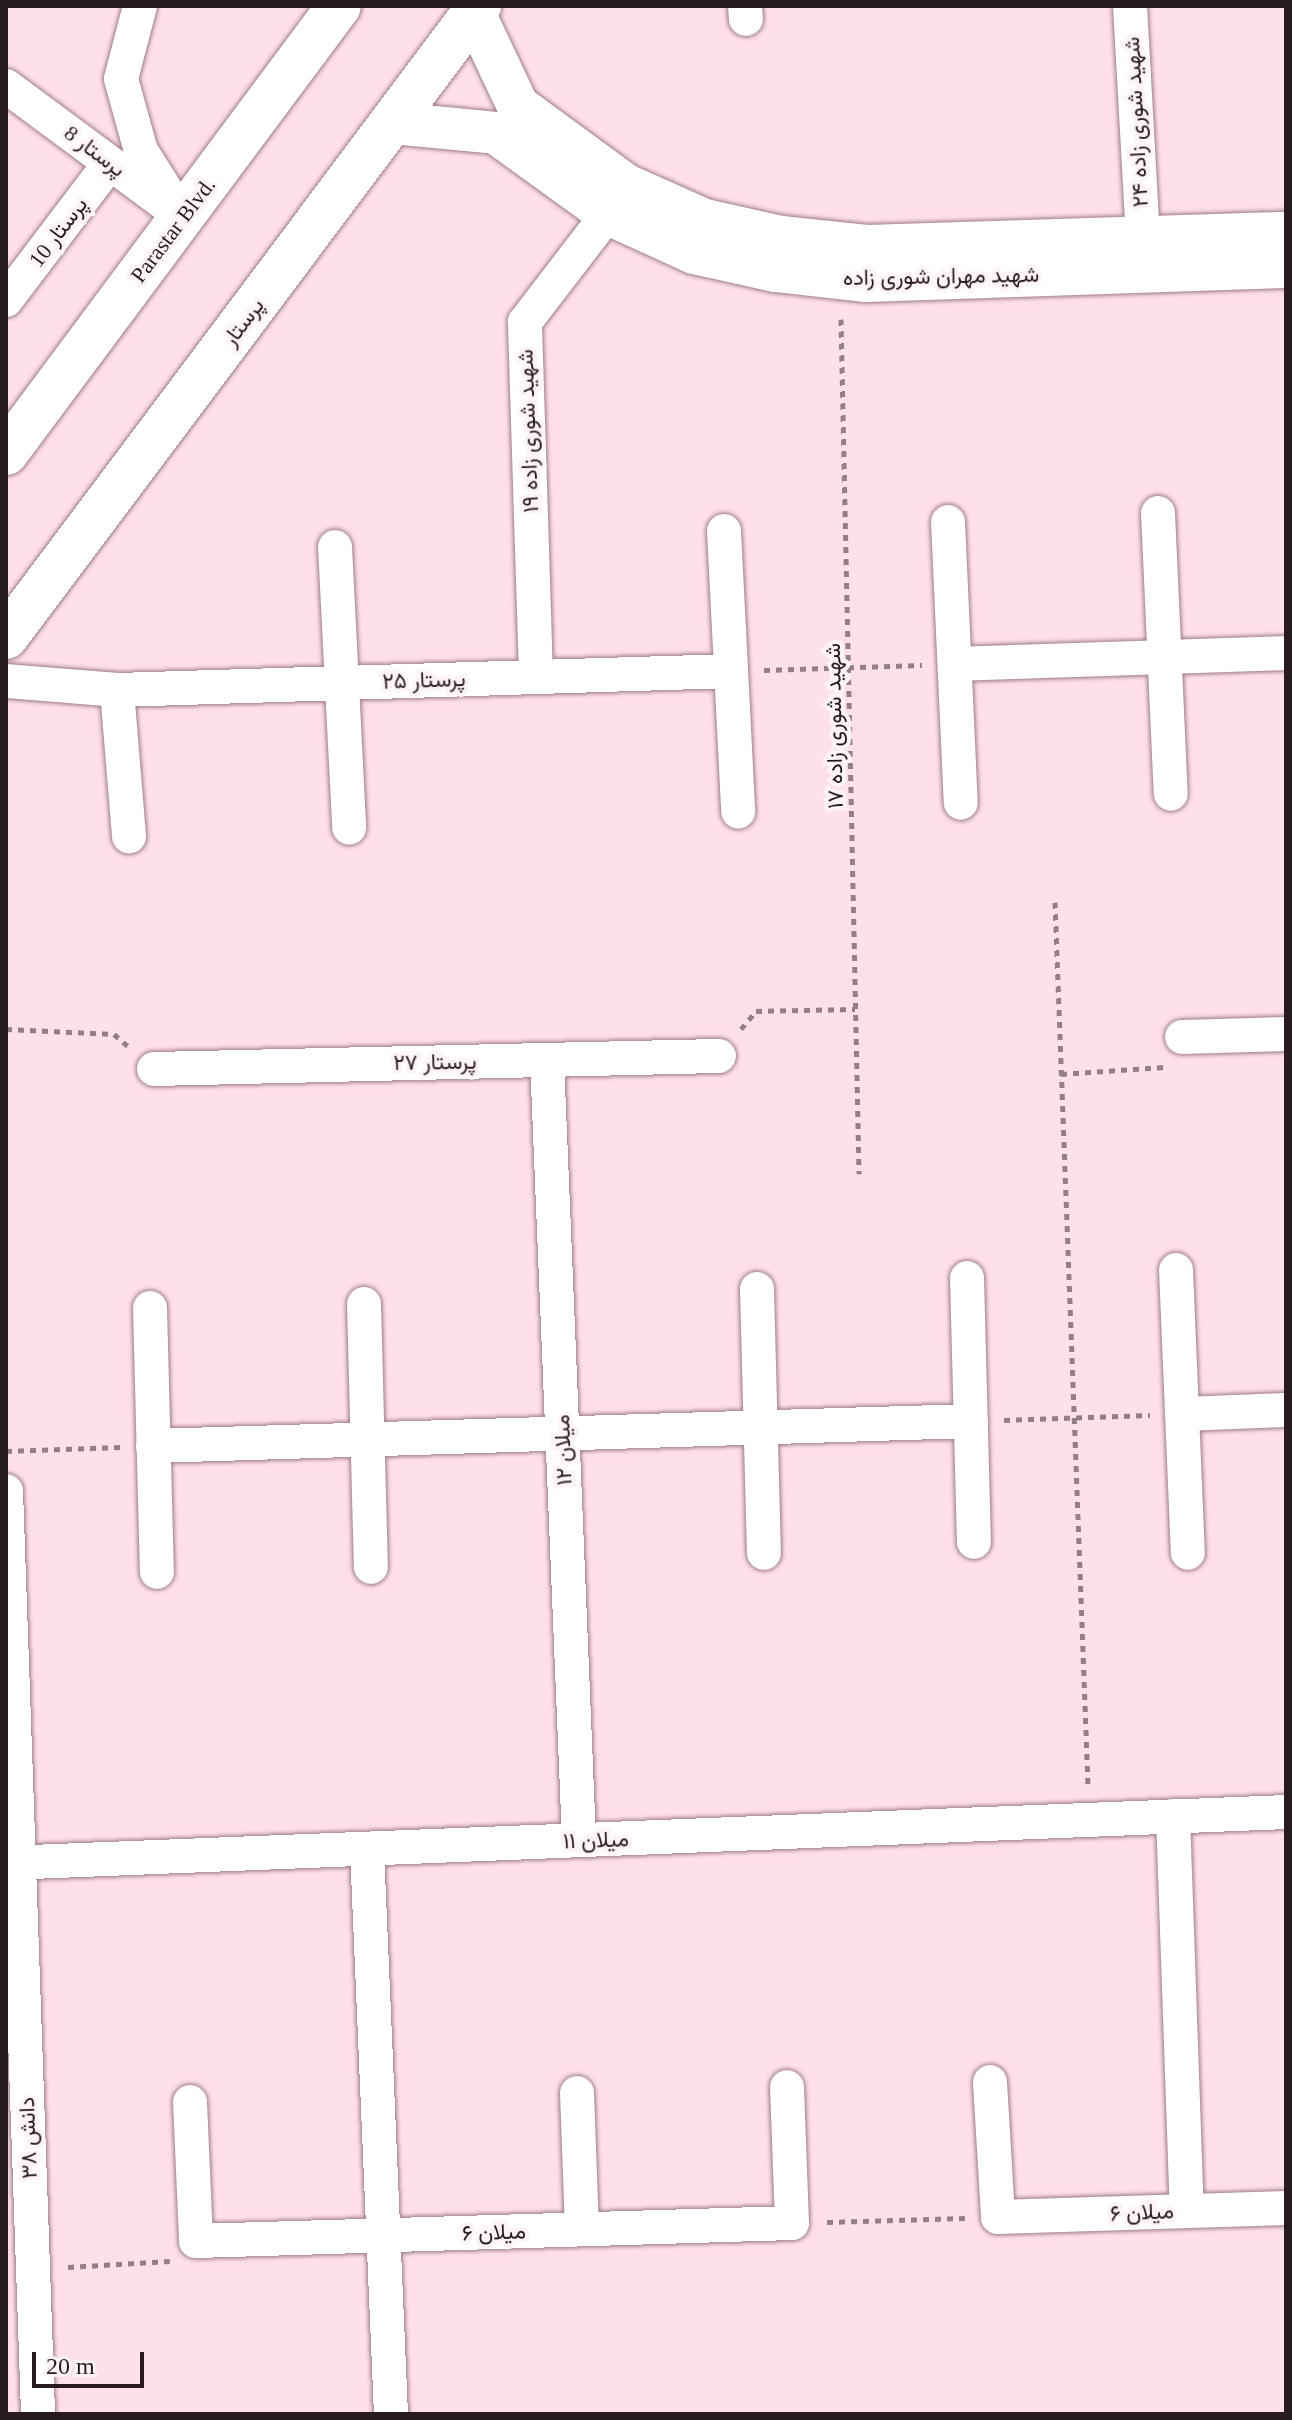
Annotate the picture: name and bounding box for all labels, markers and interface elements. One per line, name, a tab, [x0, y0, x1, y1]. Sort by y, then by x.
street label: شهید شوری زاده ۲۴	[1118, 36, 1154, 208]
street label: پرستار 8	[59, 119, 131, 183]
street label: Parastar Blvd.	[125, 172, 221, 288]
street label: پرستار 10	[23, 192, 93, 272]
street label: شهید مهران شوری زاده	[843, 261, 1039, 291]
street label: پرستار	[216, 293, 270, 351]
street label: شهید شوری زاده ۱۹	[512, 349, 544, 513]
street label: شهید شوری زاده ۱۷	[819, 643, 849, 809]
street label: پرستار ۲۵	[382, 665, 466, 695]
street label: پرستار ۲۷	[393, 1048, 477, 1076]
street label: میلان ۱۲	[549, 1414, 577, 1486]
street label: میلان ۱۱	[563, 1826, 629, 1854]
street label: دانش ۳۸	[13, 2097, 43, 2179]
street label: میلان ۶	[1110, 2198, 1174, 2226]
street label: میلان ۶	[462, 2218, 526, 2246]
scale bar	[36, 2336, 148, 2386]
text: 20 m	[46, 2353, 95, 2379]

